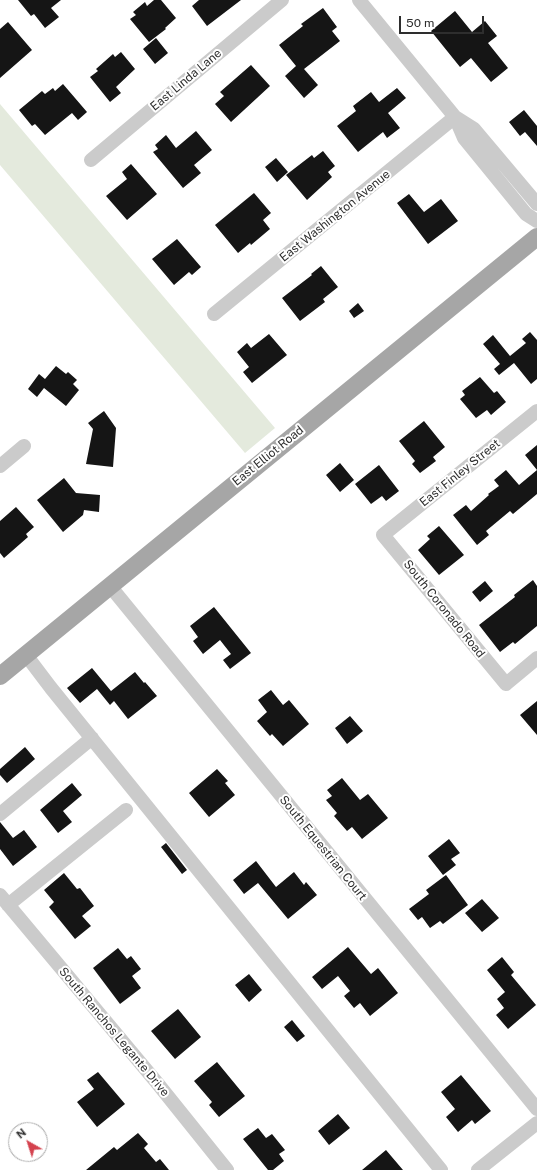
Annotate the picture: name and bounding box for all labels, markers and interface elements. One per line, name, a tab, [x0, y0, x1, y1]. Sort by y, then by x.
scale bar	[401, 8, 486, 34]
text: 50 m	[406, 16, 434, 30]
street label: East Linda Lane	[148, 46, 224, 114]
street label: East Washington Avenue	[277, 167, 393, 265]
street label: East Elliot Road	[230, 423, 306, 489]
street label: East Finley Street	[417, 436, 503, 510]
street label: South Coronado Road	[400, 557, 488, 661]
street label: South Equestrian Court	[276, 793, 370, 903]
street label: South Ranchos Legante Drive	[56, 965, 172, 1099]
north arrow	[8, 1122, 48, 1162]
text: N	[14, 1126, 28, 1141]

